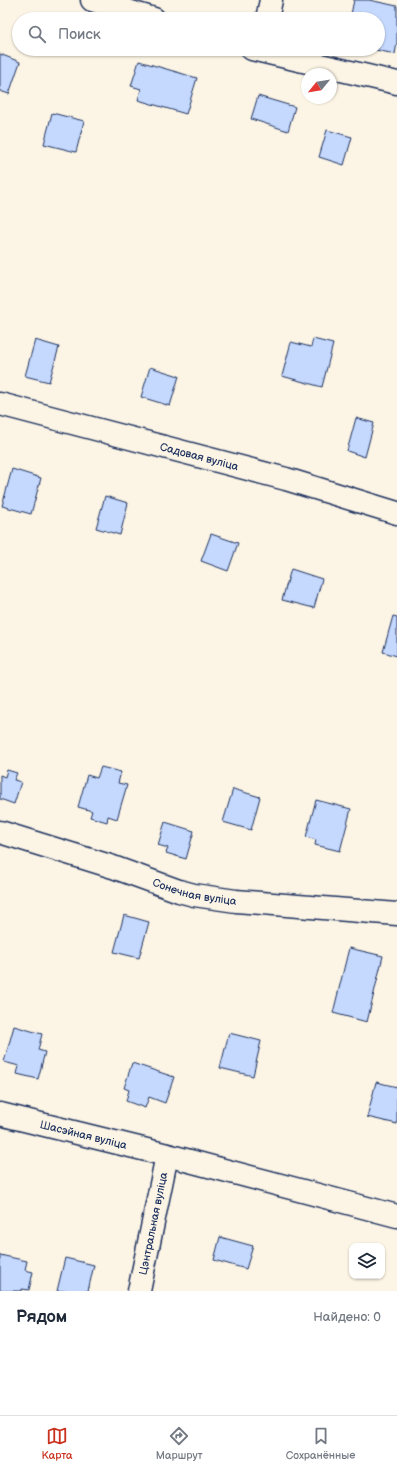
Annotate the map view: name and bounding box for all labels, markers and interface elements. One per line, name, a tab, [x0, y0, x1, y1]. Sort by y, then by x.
search box	[12, 12, 385, 56]
icon: search	[26, 23, 48, 45]
text: Поиск	[58, 25, 101, 44]
north arrow	[301, 68, 337, 104]
street label: Садовая вуліца	[159, 440, 240, 473]
street label: Сонечная вуліца	[151, 876, 238, 908]
street label: Шасэйная вуліца	[39, 1118, 129, 1152]
street label: Цэнтральная вуліца	[136, 1171, 170, 1276]
map controls	[349, 1243, 385, 1279]
button: layers	[349, 1243, 385, 1279]
text: Рядом	[16, 1307, 67, 1327]
text: Найдено: 0	[313, 1309, 381, 1325]
tab: Карта	[42, 1425, 73, 1462]
tab: Маршрут	[156, 1425, 203, 1462]
tab: Сохранённые	[286, 1425, 355, 1462]

